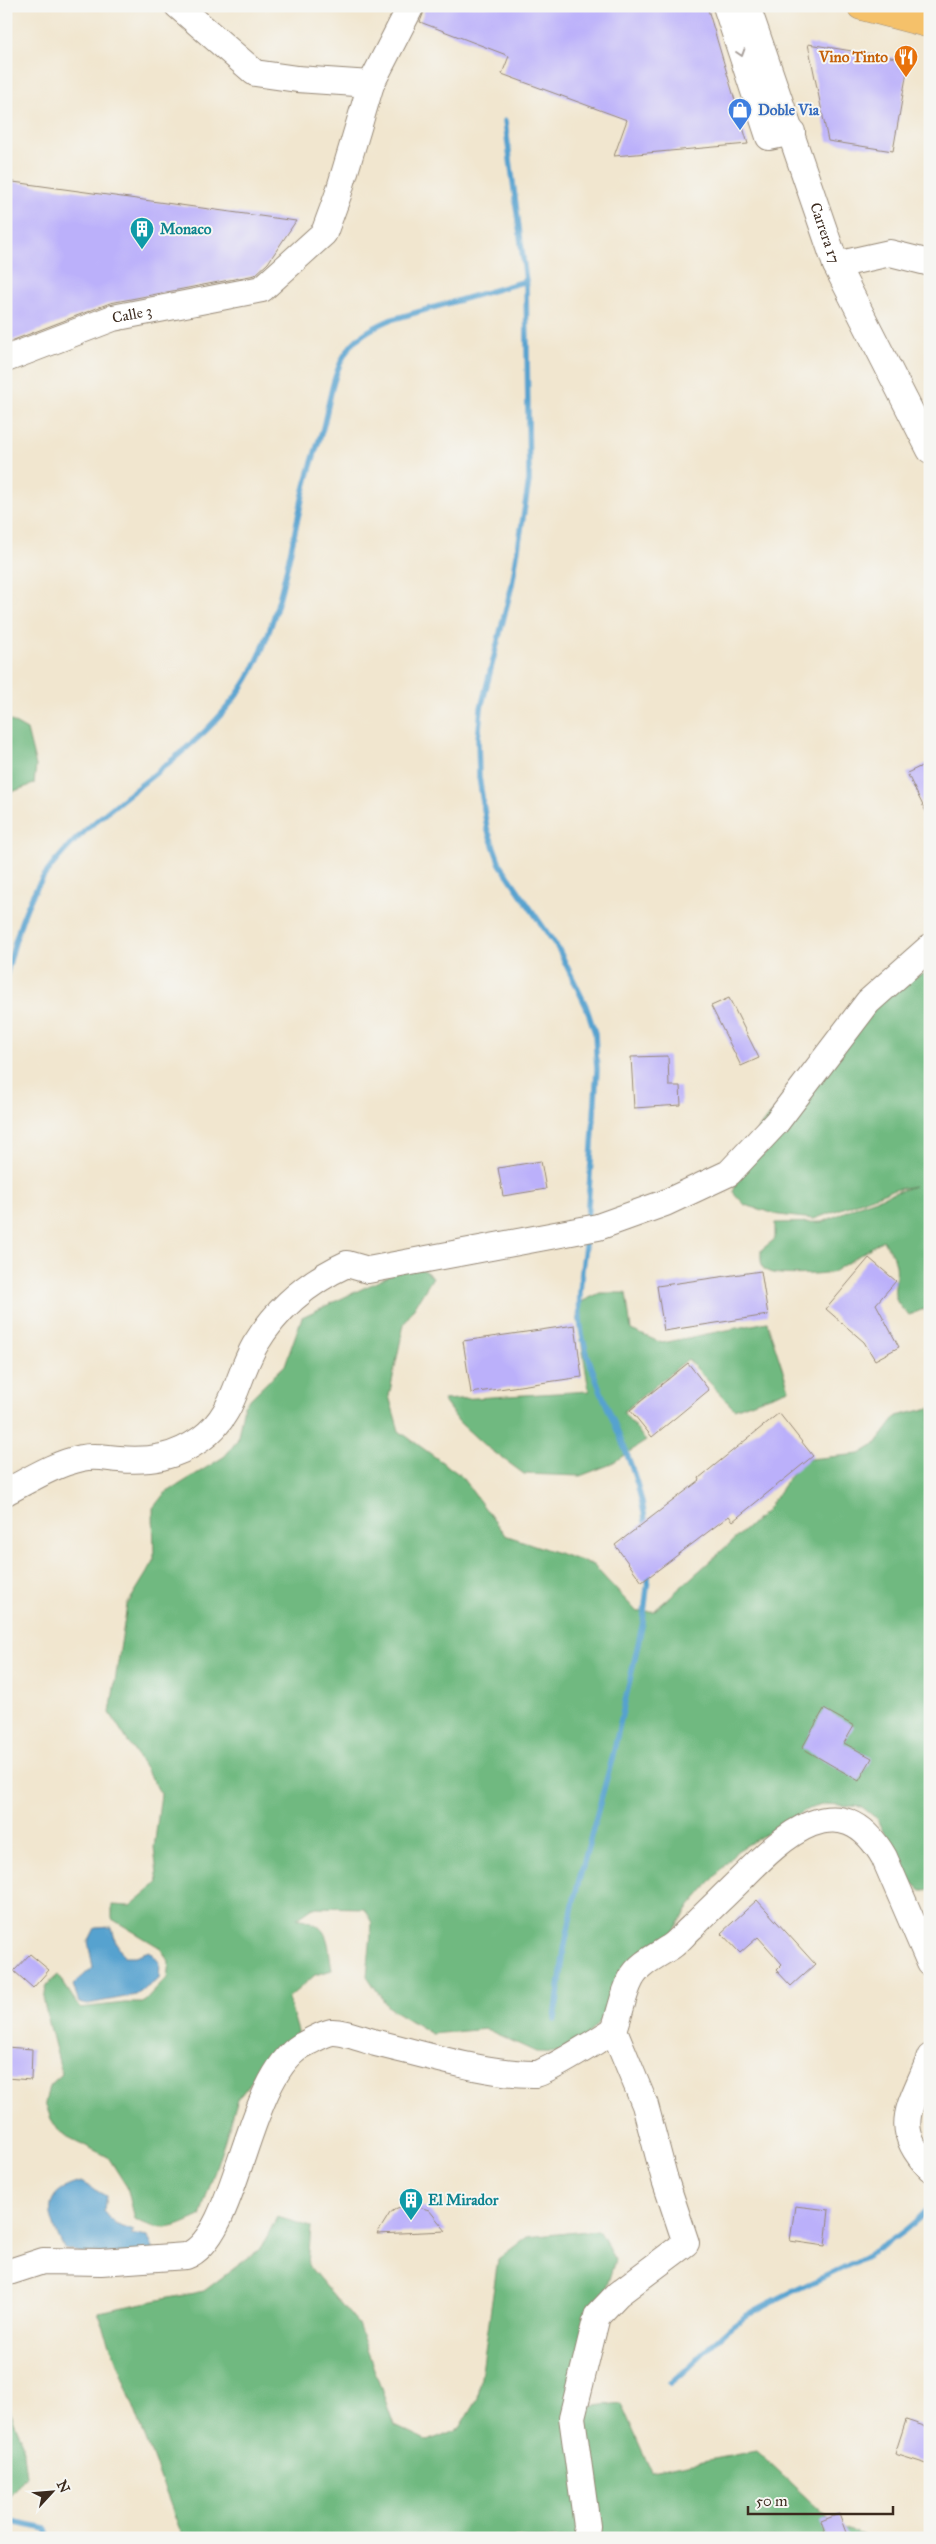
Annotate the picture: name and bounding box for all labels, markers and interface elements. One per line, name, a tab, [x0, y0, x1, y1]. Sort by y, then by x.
restaurant icon: Vino Tinto	[893, 44, 919, 78]
one-way arrow	[736, 48, 746, 56]
place label: Vino Tinto	[818, 48, 888, 66]
shop icon: Doble Via	[727, 97, 753, 131]
place label: Doble Via	[758, 101, 820, 119]
street label: Carrera 17	[806, 200, 844, 266]
building icon: Monaco	[129, 216, 155, 250]
place label: Monaco	[160, 220, 212, 238]
street label: Calle 3	[111, 302, 153, 327]
building icon: El Mirador	[398, 2187, 424, 2221]
place label: El Mirador	[428, 2191, 499, 2209]
north arrow	[28, 2466, 78, 2516]
text: N	[53, 2477, 74, 2496]
scale bar	[748, 2484, 894, 2516]
text: 50 m	[756, 2492, 788, 2510]

